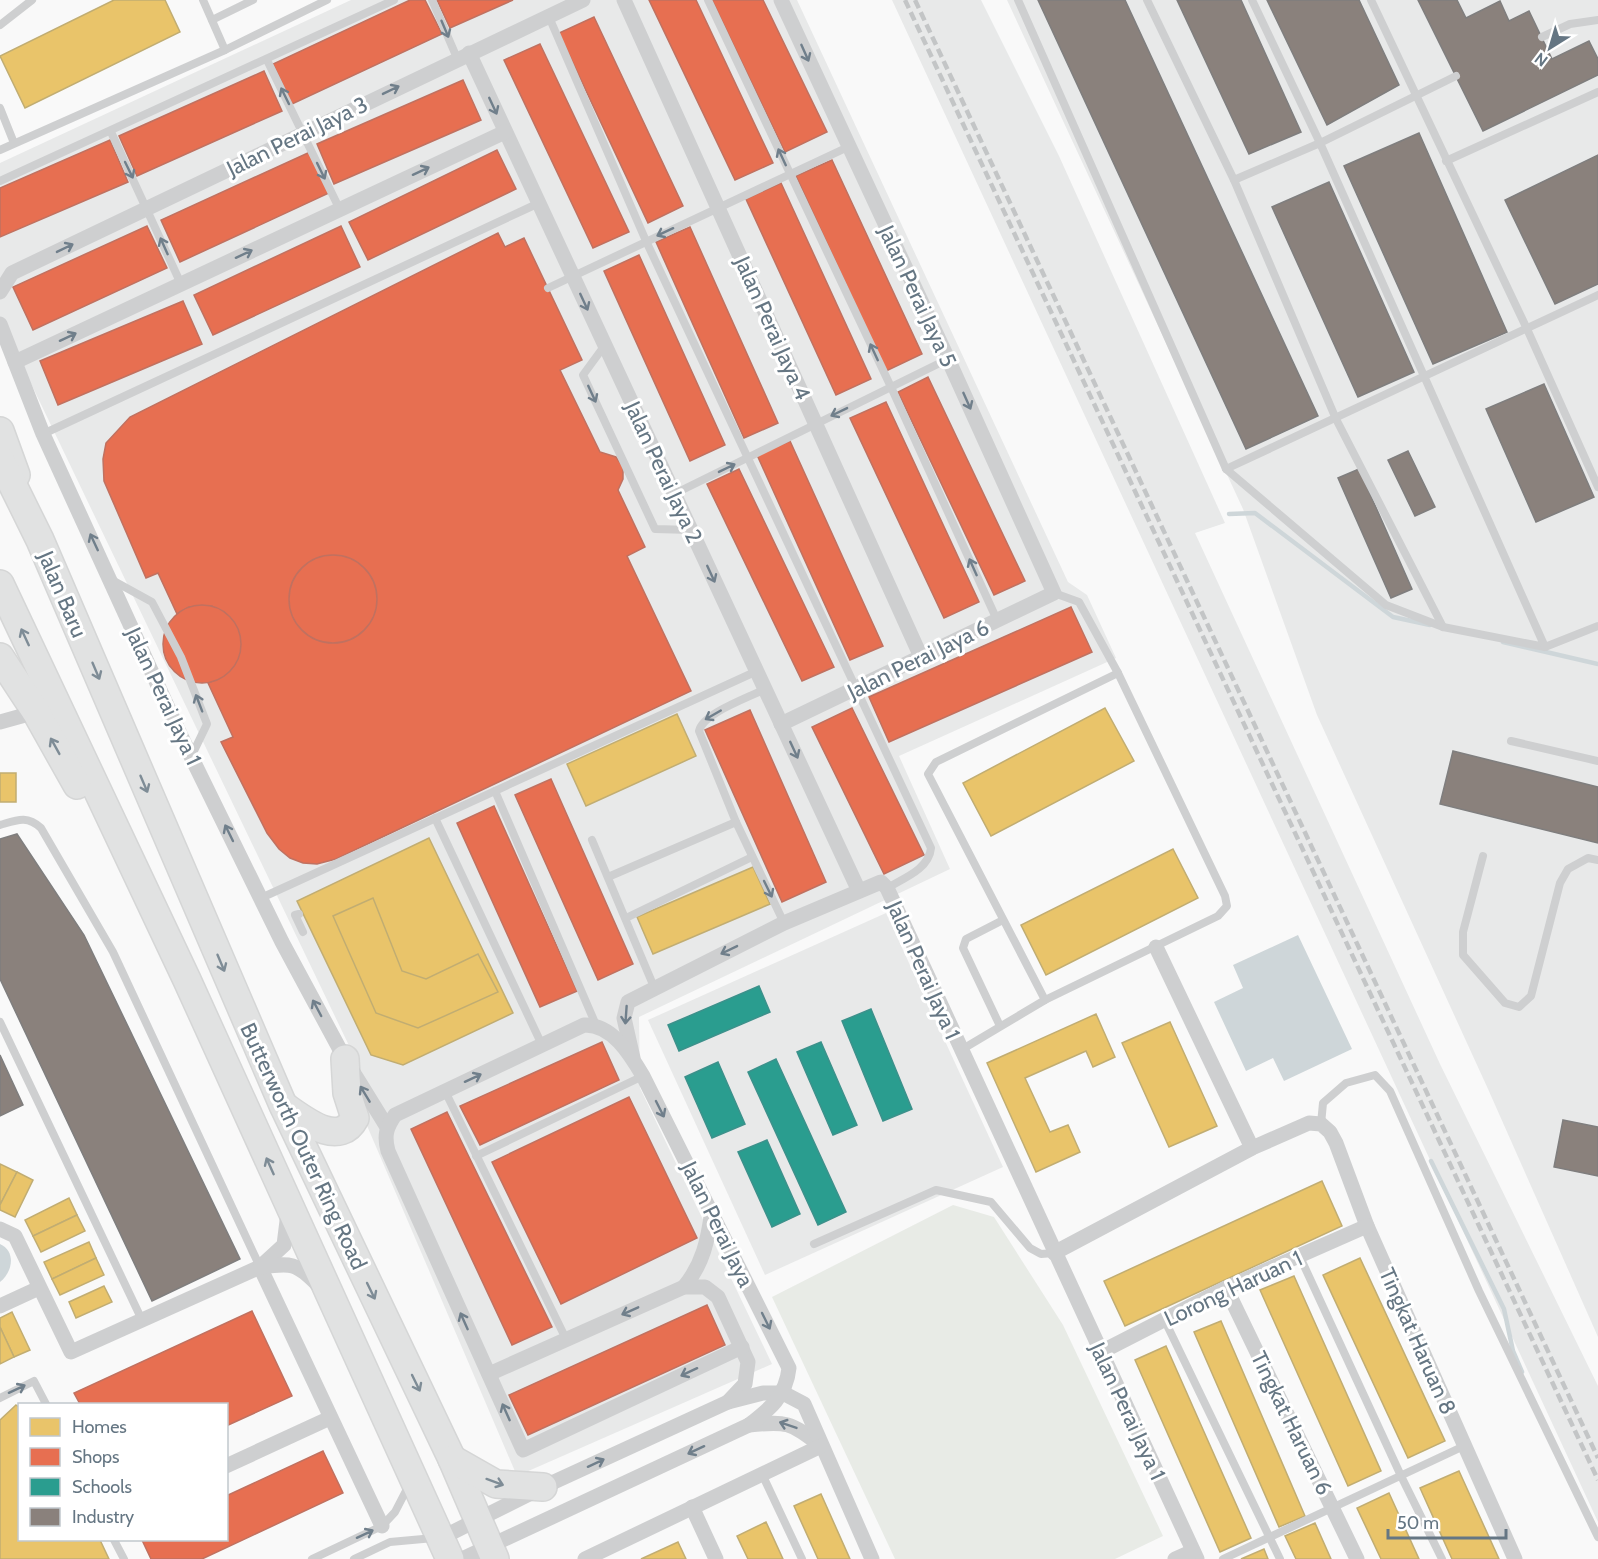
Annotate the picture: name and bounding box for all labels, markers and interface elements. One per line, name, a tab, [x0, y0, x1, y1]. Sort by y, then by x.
north arrow	[1520, 18, 1580, 78]
one-way arrow	[440, 20, 451, 38]
one-way arrow	[800, 44, 811, 62]
text: N	[1531, 49, 1552, 71]
one-way arrow	[382, 83, 400, 95]
one-way arrow	[279, 88, 290, 106]
street label: Jalan Perai Jaya 3	[221, 91, 372, 183]
one-way arrow	[488, 96, 500, 114]
one-way arrow	[775, 148, 787, 166]
one-way arrow	[124, 160, 136, 178]
one-way arrow	[316, 162, 328, 180]
one-way arrow	[411, 165, 429, 177]
street label: Jalan Perai Jaya 5	[872, 220, 962, 371]
one-way arrow	[657, 227, 675, 239]
one-way arrow	[158, 237, 170, 255]
one-way arrow	[55, 241, 73, 253]
one-way arrow	[235, 248, 253, 260]
street label: Jalan Perai Jaya 4	[728, 251, 816, 404]
one-way arrow	[579, 292, 591, 310]
one-way arrow	[58, 330, 76, 342]
one-way arrow	[868, 343, 880, 361]
one-way arrow	[587, 385, 599, 403]
one-way arrow	[962, 392, 974, 410]
street label: Jalan Perai Jaya 2	[619, 396, 708, 547]
one-way arrow	[831, 407, 849, 419]
one-way arrow	[717, 461, 735, 473]
one-way arrow	[88, 534, 100, 552]
street label: Jalan Baru	[32, 546, 93, 641]
one-way arrow	[967, 559, 978, 577]
one-way arrow	[706, 564, 718, 582]
street label: Jalan Perai Jaya 6	[842, 614, 993, 706]
street label: Jalan Perai Jaya 1	[119, 622, 207, 769]
one-way arrow	[18, 628, 30, 646]
one-way arrow	[91, 662, 102, 680]
one-way arrow	[192, 694, 203, 712]
one-way arrow	[705, 710, 722, 722]
one-way arrow	[49, 738, 61, 755]
one-way arrow	[788, 741, 800, 759]
one-way arrow	[139, 775, 151, 793]
one-way arrow	[223, 825, 235, 843]
one-way arrow	[762, 879, 774, 897]
street label: Jalan Perai Jaya 1	[881, 896, 966, 1044]
one-way arrow	[721, 944, 739, 956]
one-way arrow	[216, 954, 228, 972]
one-way arrow	[311, 999, 322, 1017]
one-way arrow	[620, 1005, 631, 1024]
street label: Butterworth Outer Ring Road	[234, 1019, 373, 1274]
one-way arrow	[464, 1071, 482, 1083]
one-way arrow	[359, 1086, 371, 1103]
one-way arrow	[655, 1100, 666, 1118]
street label: Jalan Perai Jaya	[675, 1156, 760, 1292]
one-way arrow	[264, 1157, 275, 1175]
street label: Lorong Haruan 1	[1160, 1245, 1307, 1332]
street label: Tingkat Haruan 8	[1373, 1264, 1462, 1419]
one-way arrow	[366, 1281, 378, 1299]
one-way arrow	[622, 1306, 640, 1317]
one-way arrow	[458, 1312, 470, 1330]
one-way arrow	[761, 1312, 772, 1330]
street label: Jalan Perai Jaya 1	[1083, 1337, 1171, 1484]
street label: Tingkat Haruan 6	[1245, 1347, 1338, 1499]
one-way arrow	[681, 1366, 699, 1378]
one-way arrow	[410, 1374, 422, 1392]
one-way arrow	[8, 1383, 26, 1395]
legend	[18, 1403, 228, 1541]
one-way arrow	[499, 1403, 511, 1421]
text: Homes	[72, 1416, 127, 1438]
one-way arrow	[779, 1419, 797, 1430]
one-way arrow	[688, 1444, 706, 1456]
text: Shops	[72, 1446, 120, 1468]
one-way arrow	[587, 1456, 605, 1467]
text: Schools	[72, 1476, 132, 1498]
one-way arrow	[485, 1477, 504, 1488]
scale bar	[1388, 1502, 1506, 1540]
text: Industry	[72, 1506, 134, 1528]
text: 50 m	[1397, 1512, 1439, 1534]
one-way arrow	[355, 1528, 373, 1540]

